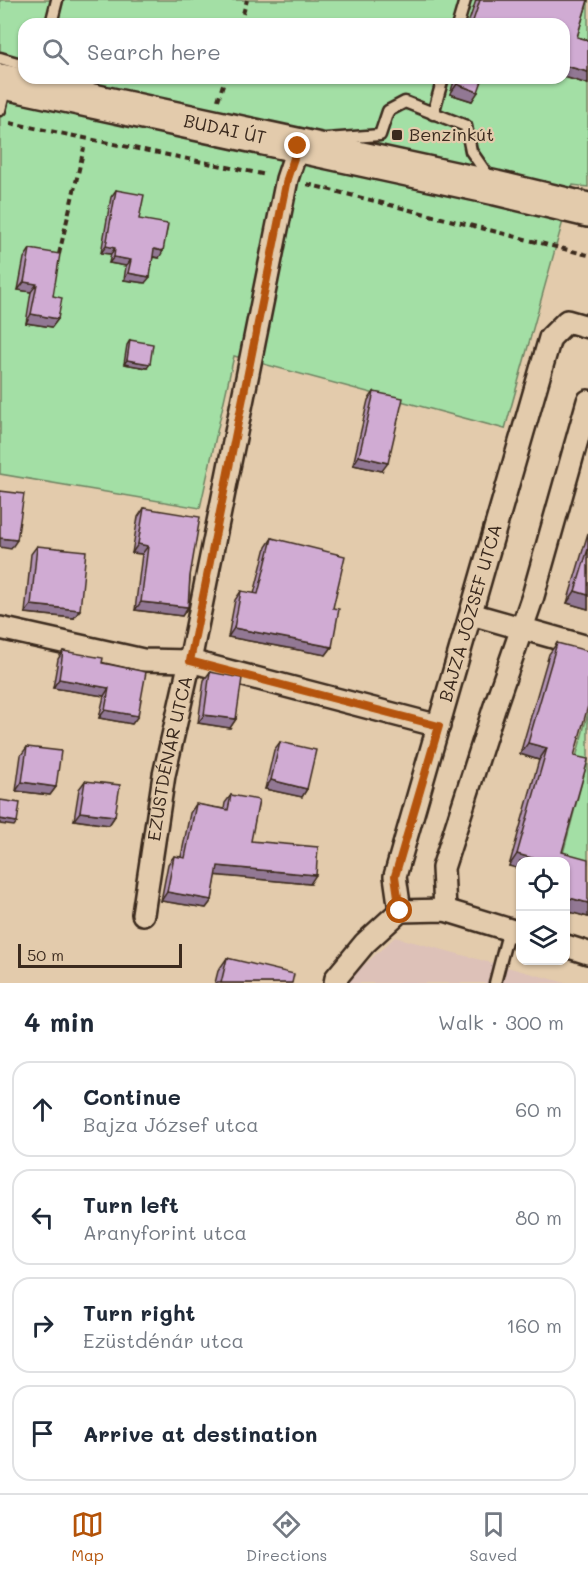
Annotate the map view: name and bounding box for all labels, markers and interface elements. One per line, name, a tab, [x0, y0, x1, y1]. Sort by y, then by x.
search box	[18, 18, 570, 84]
icon: search	[39, 35, 72, 68]
text: Search here	[87, 37, 221, 66]
street label: BUDAI ÚT	[182, 108, 269, 149]
place label: Benzinkút	[409, 122, 494, 146]
marker: Benzinkút	[390, 128, 404, 142]
route end	[284, 132, 310, 158]
street label: BAJZA JÓZSEF UTCA	[433, 521, 507, 704]
street label: EZÜSTDÉNÁR UTCA	[141, 673, 197, 842]
map controls	[516, 857, 570, 965]
button: locate	[516, 857, 570, 911]
route start	[386, 897, 412, 923]
button: layers	[516, 911, 570, 965]
scale bar	[18, 941, 182, 968]
text: 50 m	[27, 944, 64, 965]
text: 4 min	[24, 1005, 94, 1039]
text: Walk · 300 m	[438, 1009, 564, 1035]
text: Continue	[83, 1082, 181, 1111]
icon: ahead	[26, 1093, 59, 1126]
text: 60 m	[515, 1096, 562, 1122]
text: Bajza József utca	[83, 1111, 259, 1137]
text: Turn left	[83, 1190, 179, 1219]
icon: left	[26, 1201, 59, 1234]
text: 80 m	[515, 1204, 562, 1230]
text: Aranyforint utca	[83, 1219, 247, 1245]
text: Turn right	[83, 1298, 195, 1327]
icon: right	[26, 1309, 59, 1342]
text: 160 m	[506, 1312, 562, 1338]
text: Ezüstdénár utca	[83, 1327, 244, 1353]
icon: arrive	[26, 1417, 59, 1450]
text: Arrive at destination	[83, 1419, 318, 1448]
tab: Map	[71, 1508, 104, 1565]
tab: Directions	[246, 1508, 327, 1565]
tab: Saved	[469, 1508, 517, 1565]

